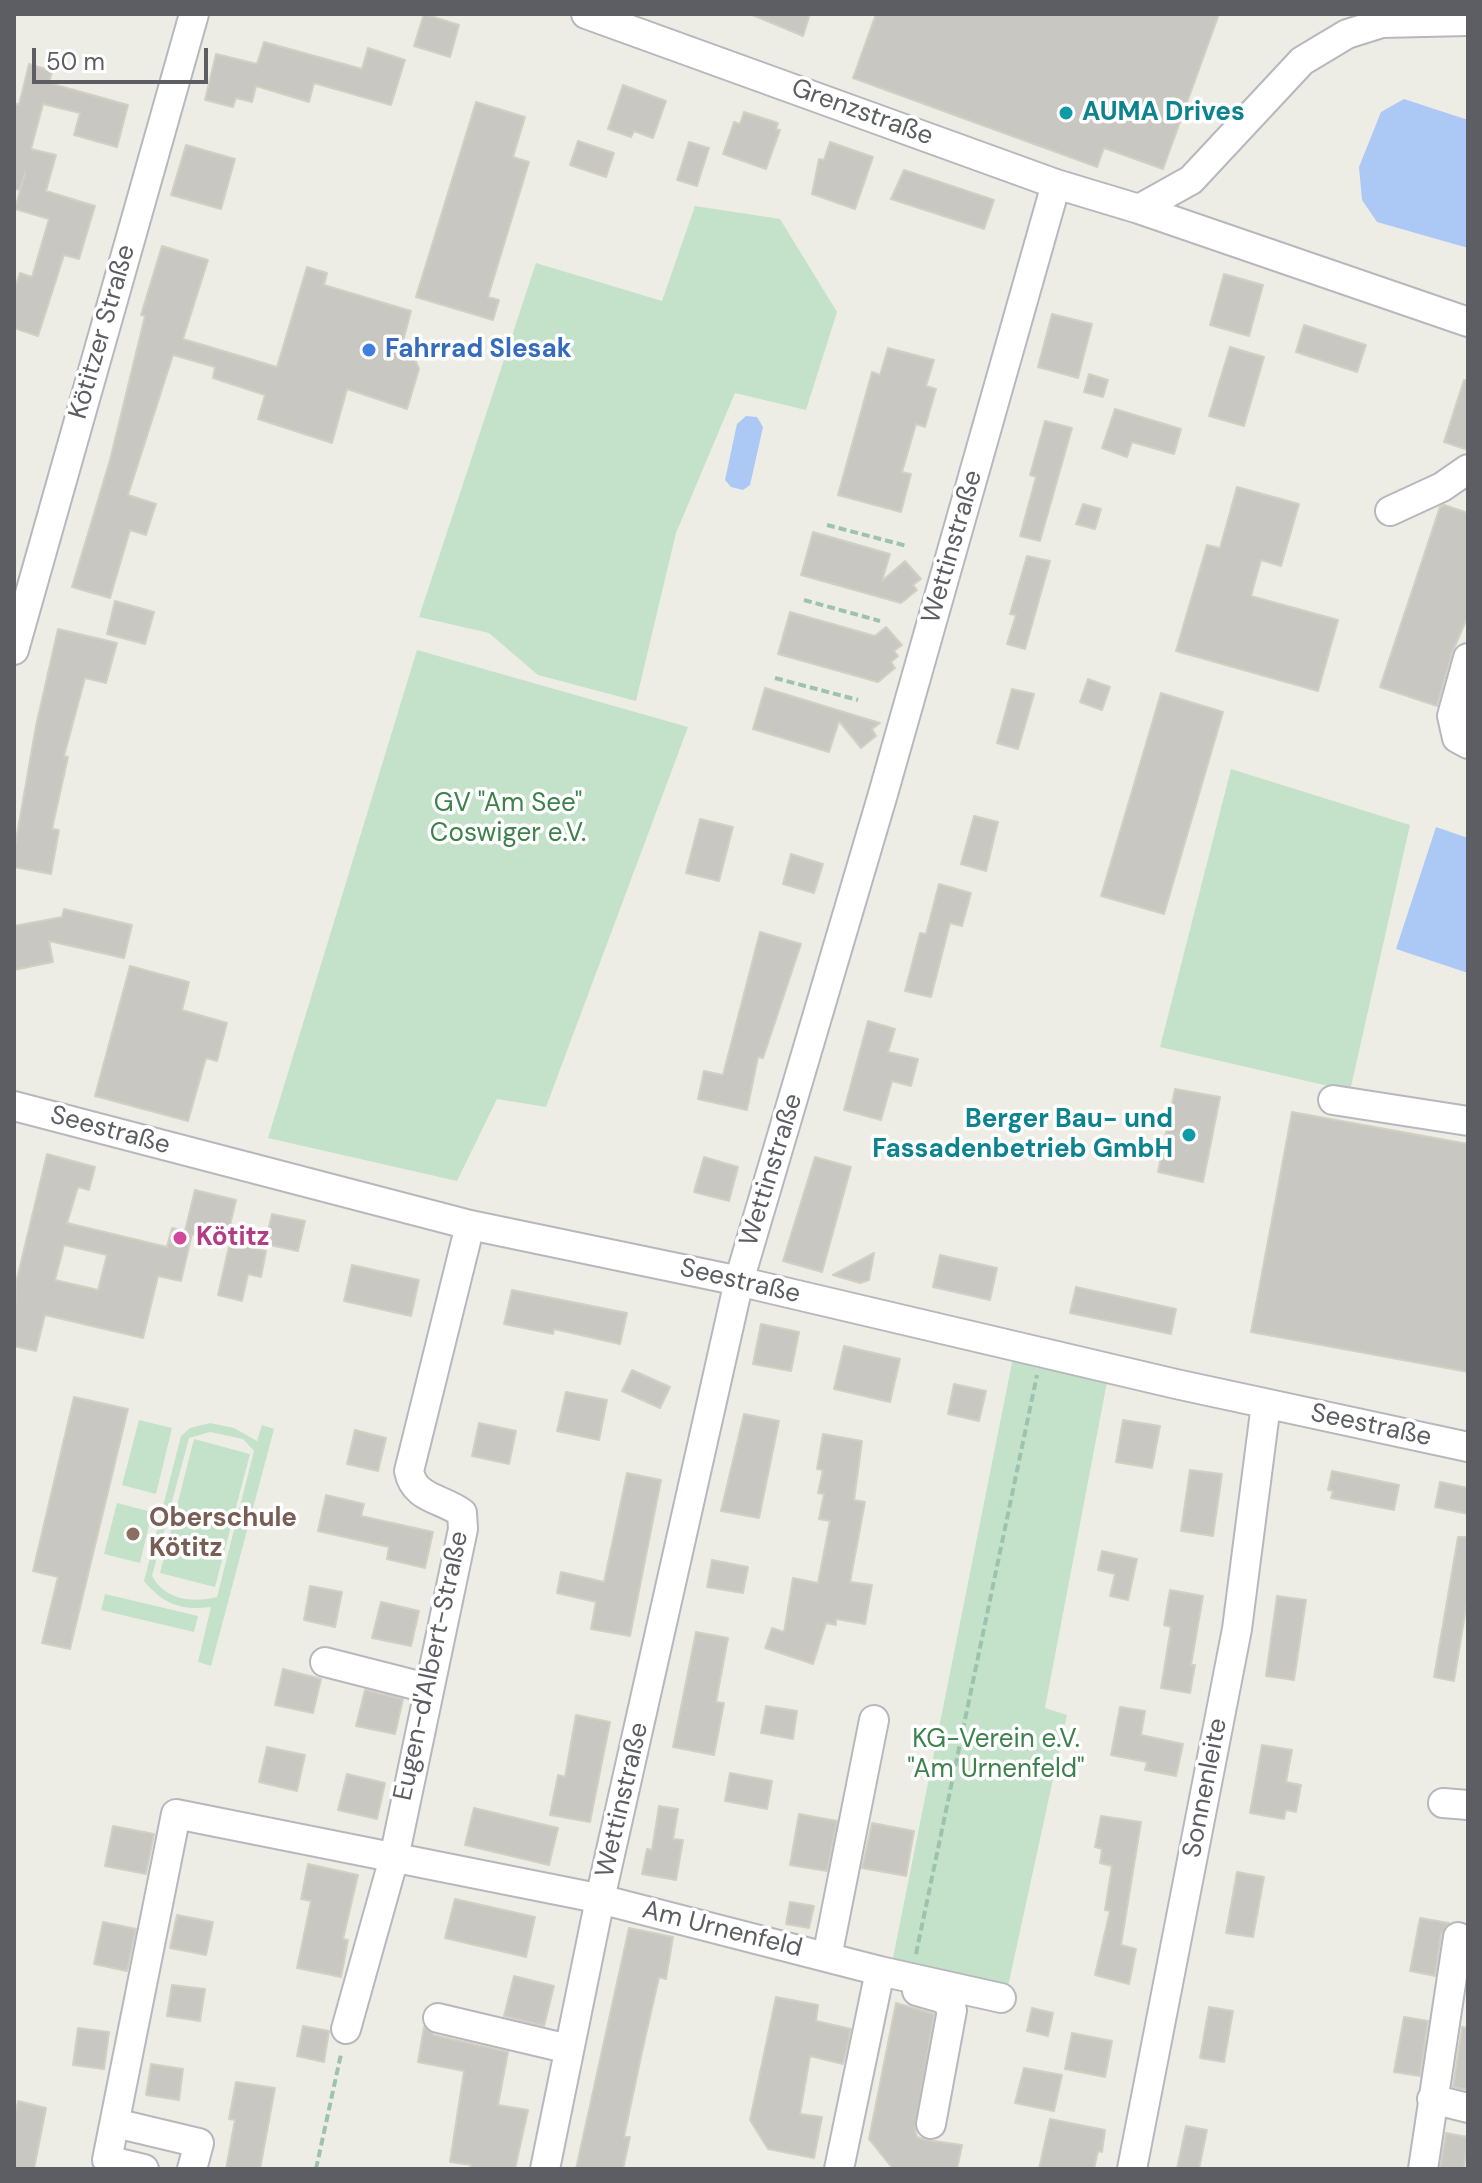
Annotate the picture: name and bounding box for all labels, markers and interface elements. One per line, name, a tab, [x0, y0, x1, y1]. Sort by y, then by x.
scale bar	[36, 32, 212, 82]
text: 50 m	[46, 46, 105, 77]
street label: Grenzstraße	[787, 73, 937, 153]
place label: AUMA Drives	[1082, 97, 1245, 129]
marker: AUMA Drives	[1057, 104, 1075, 122]
street label: Kötitzer Straße	[63, 241, 143, 423]
place label: Fahrrad Slesak	[385, 334, 572, 366]
marker: Fahrrad Slesak	[360, 341, 378, 359]
street label: Wettinstraße	[916, 467, 990, 627]
park label: GV "Am See" Coswiger e.V.	[430, 788, 586, 850]
street label: Wettinstraße	[734, 1090, 810, 1250]
street label: Seestraße	[47, 1100, 173, 1162]
place label: Berger Bau- und Fassadenbetrieb GmbH	[872, 1104, 1173, 1166]
marker: Berger Bau- und Fassadenbetrieb GmbH	[1180, 1126, 1198, 1144]
place label: Kötitz	[196, 1222, 270, 1254]
marker: Kötitz	[171, 1229, 189, 1247]
street label: Seestraße	[677, 1253, 803, 1311]
street label: Seestraße	[1308, 1398, 1434, 1454]
place label: Oberschule Kötitz	[149, 1503, 297, 1564]
marker: Oberschule Kötitz	[124, 1525, 142, 1543]
street label: Eugen-d'Albert-Straße	[388, 1528, 476, 1804]
street label: Sonnenleite	[1177, 1716, 1235, 1860]
street label: Wettinstraße	[590, 1720, 656, 1880]
park label: KG-Verein e.V. "Am Urnenfeld"	[907, 1724, 1085, 1786]
street label: Am Urnenfeld	[639, 1895, 805, 1965]

